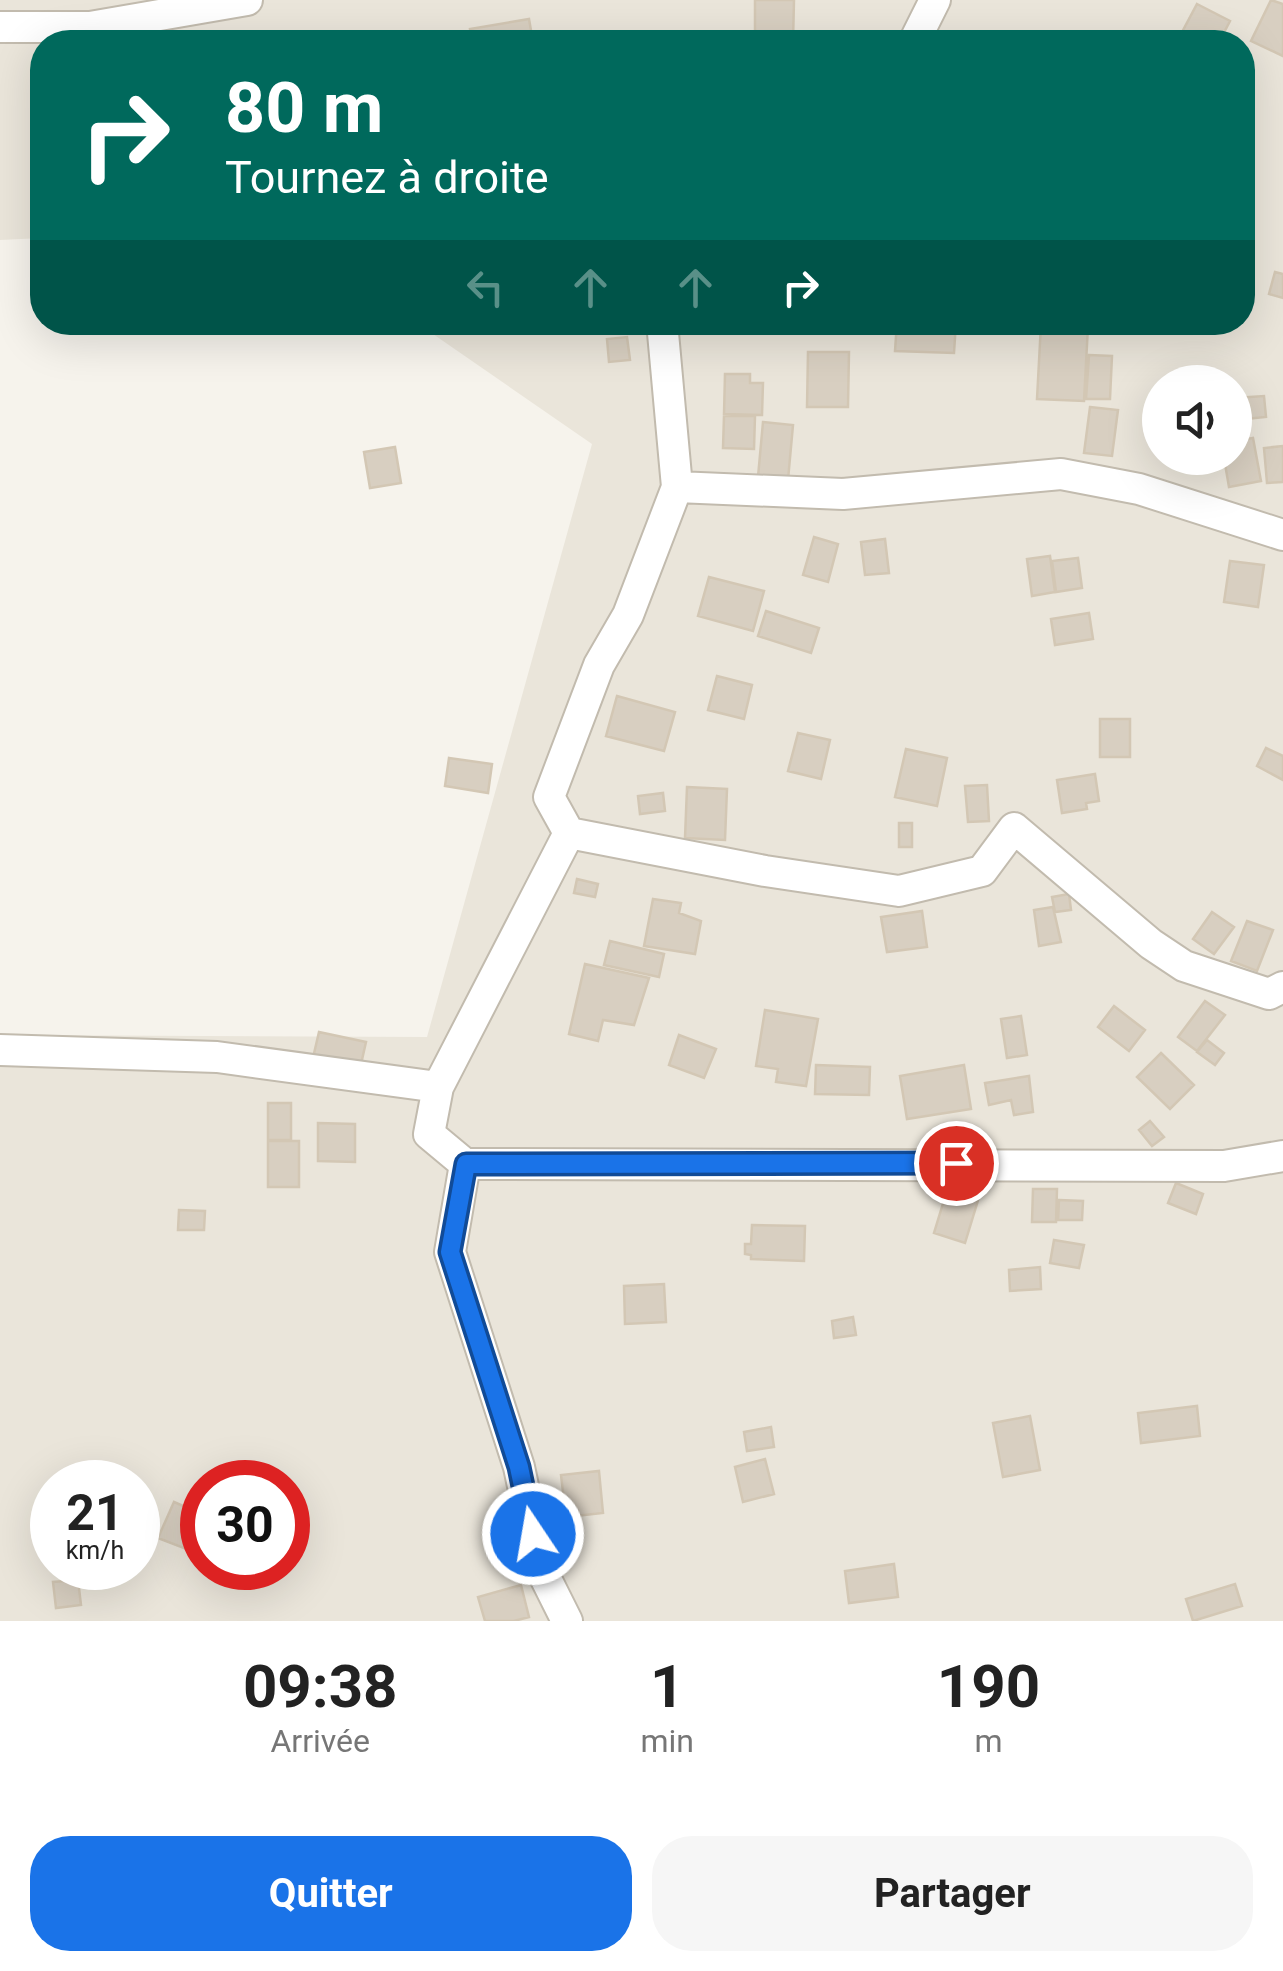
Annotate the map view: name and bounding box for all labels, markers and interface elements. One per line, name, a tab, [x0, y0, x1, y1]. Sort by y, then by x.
text: 80 m	[225, 67, 383, 149]
icon: right	[60, 70, 190, 200]
text: Tournez à droite	[225, 151, 549, 204]
icon: left	[458, 260, 513, 315]
icon: ahead	[563, 260, 618, 315]
icon: ahead	[668, 260, 723, 315]
icon: right	[773, 260, 828, 315]
map controls	[1142, 365, 1252, 475]
button: sound	[1142, 365, 1252, 475]
pin	[914, 1121, 999, 1206]
icon: arrive	[929, 1136, 984, 1191]
speed limit sign: 30	[180, 1460, 310, 1590]
position arrow	[481, 1482, 585, 1586]
text: 21	[66, 1484, 124, 1542]
text: km/h	[66, 1536, 124, 1565]
text: 09:38	[243, 1651, 398, 1722]
text: 1	[650, 1651, 684, 1722]
text: 190	[937, 1651, 1040, 1722]
text: Arrivée	[270, 1722, 370, 1760]
text: min	[640, 1722, 694, 1760]
text: m	[974, 1722, 1002, 1760]
button: Quitter	[30, 1836, 632, 1951]
button: Partager	[652, 1836, 1253, 1951]

